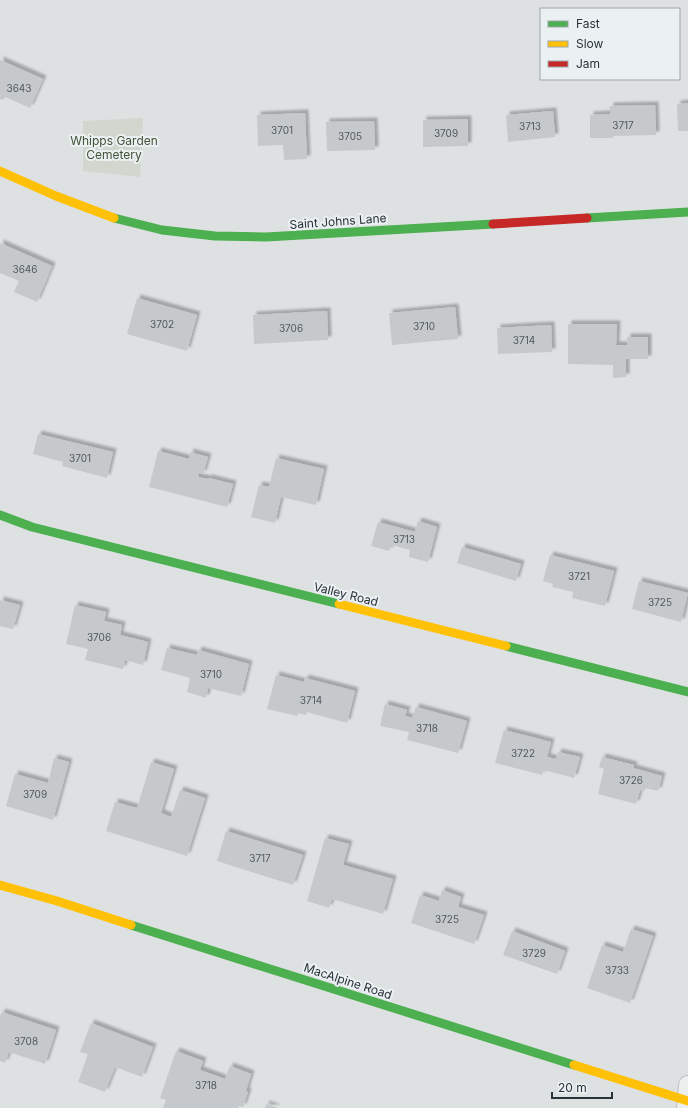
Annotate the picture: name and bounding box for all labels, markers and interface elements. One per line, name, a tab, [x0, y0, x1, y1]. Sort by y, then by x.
legend	[540, 8, 680, 80]
text: Fast	[576, 16, 600, 31]
text: Slow	[576, 36, 604, 51]
text: Jam	[576, 56, 600, 71]
house number: 3643	[6, 82, 32, 94]
house number: 3717	[612, 119, 634, 131]
house number: 3713	[519, 120, 541, 132]
house number: 3701	[271, 124, 293, 136]
house number: 3709	[434, 127, 458, 139]
house number: 3705	[338, 130, 362, 142]
park label: Whipps Garden Cemetery	[70, 133, 158, 162]
street label: Saint Johns Lane	[289, 210, 387, 232]
house number: 3646	[12, 263, 38, 275]
house number: 3702	[150, 318, 174, 330]
house number: 3710	[413, 320, 435, 332]
house number: 3706	[279, 322, 303, 334]
house number: 3714	[513, 334, 535, 346]
house number: 3701	[69, 452, 91, 464]
house number: 3713	[393, 533, 415, 545]
house number: 3721	[568, 570, 590, 582]
street label: Valley Road	[312, 579, 380, 609]
house number: 3725	[648, 596, 672, 608]
house number: 3706	[87, 631, 111, 643]
house number: 3710	[200, 668, 222, 680]
house number: 3714	[300, 694, 322, 706]
house number: 3718	[416, 722, 438, 734]
house number: 3722	[511, 747, 535, 759]
house number: 3726	[619, 774, 643, 786]
house number: 3709	[23, 788, 47, 800]
house number: 3717	[249, 852, 271, 864]
house number: 3725	[435, 913, 459, 925]
house number: 3729	[522, 947, 546, 959]
street label: MacAlpine Road	[302, 960, 394, 1002]
house number: 3733	[605, 964, 629, 976]
house number: 3708	[14, 1035, 38, 1047]
scale bar	[552, 1074, 612, 1100]
house number: 3718	[195, 1079, 217, 1091]
text: 20 m	[558, 1080, 587, 1095]

